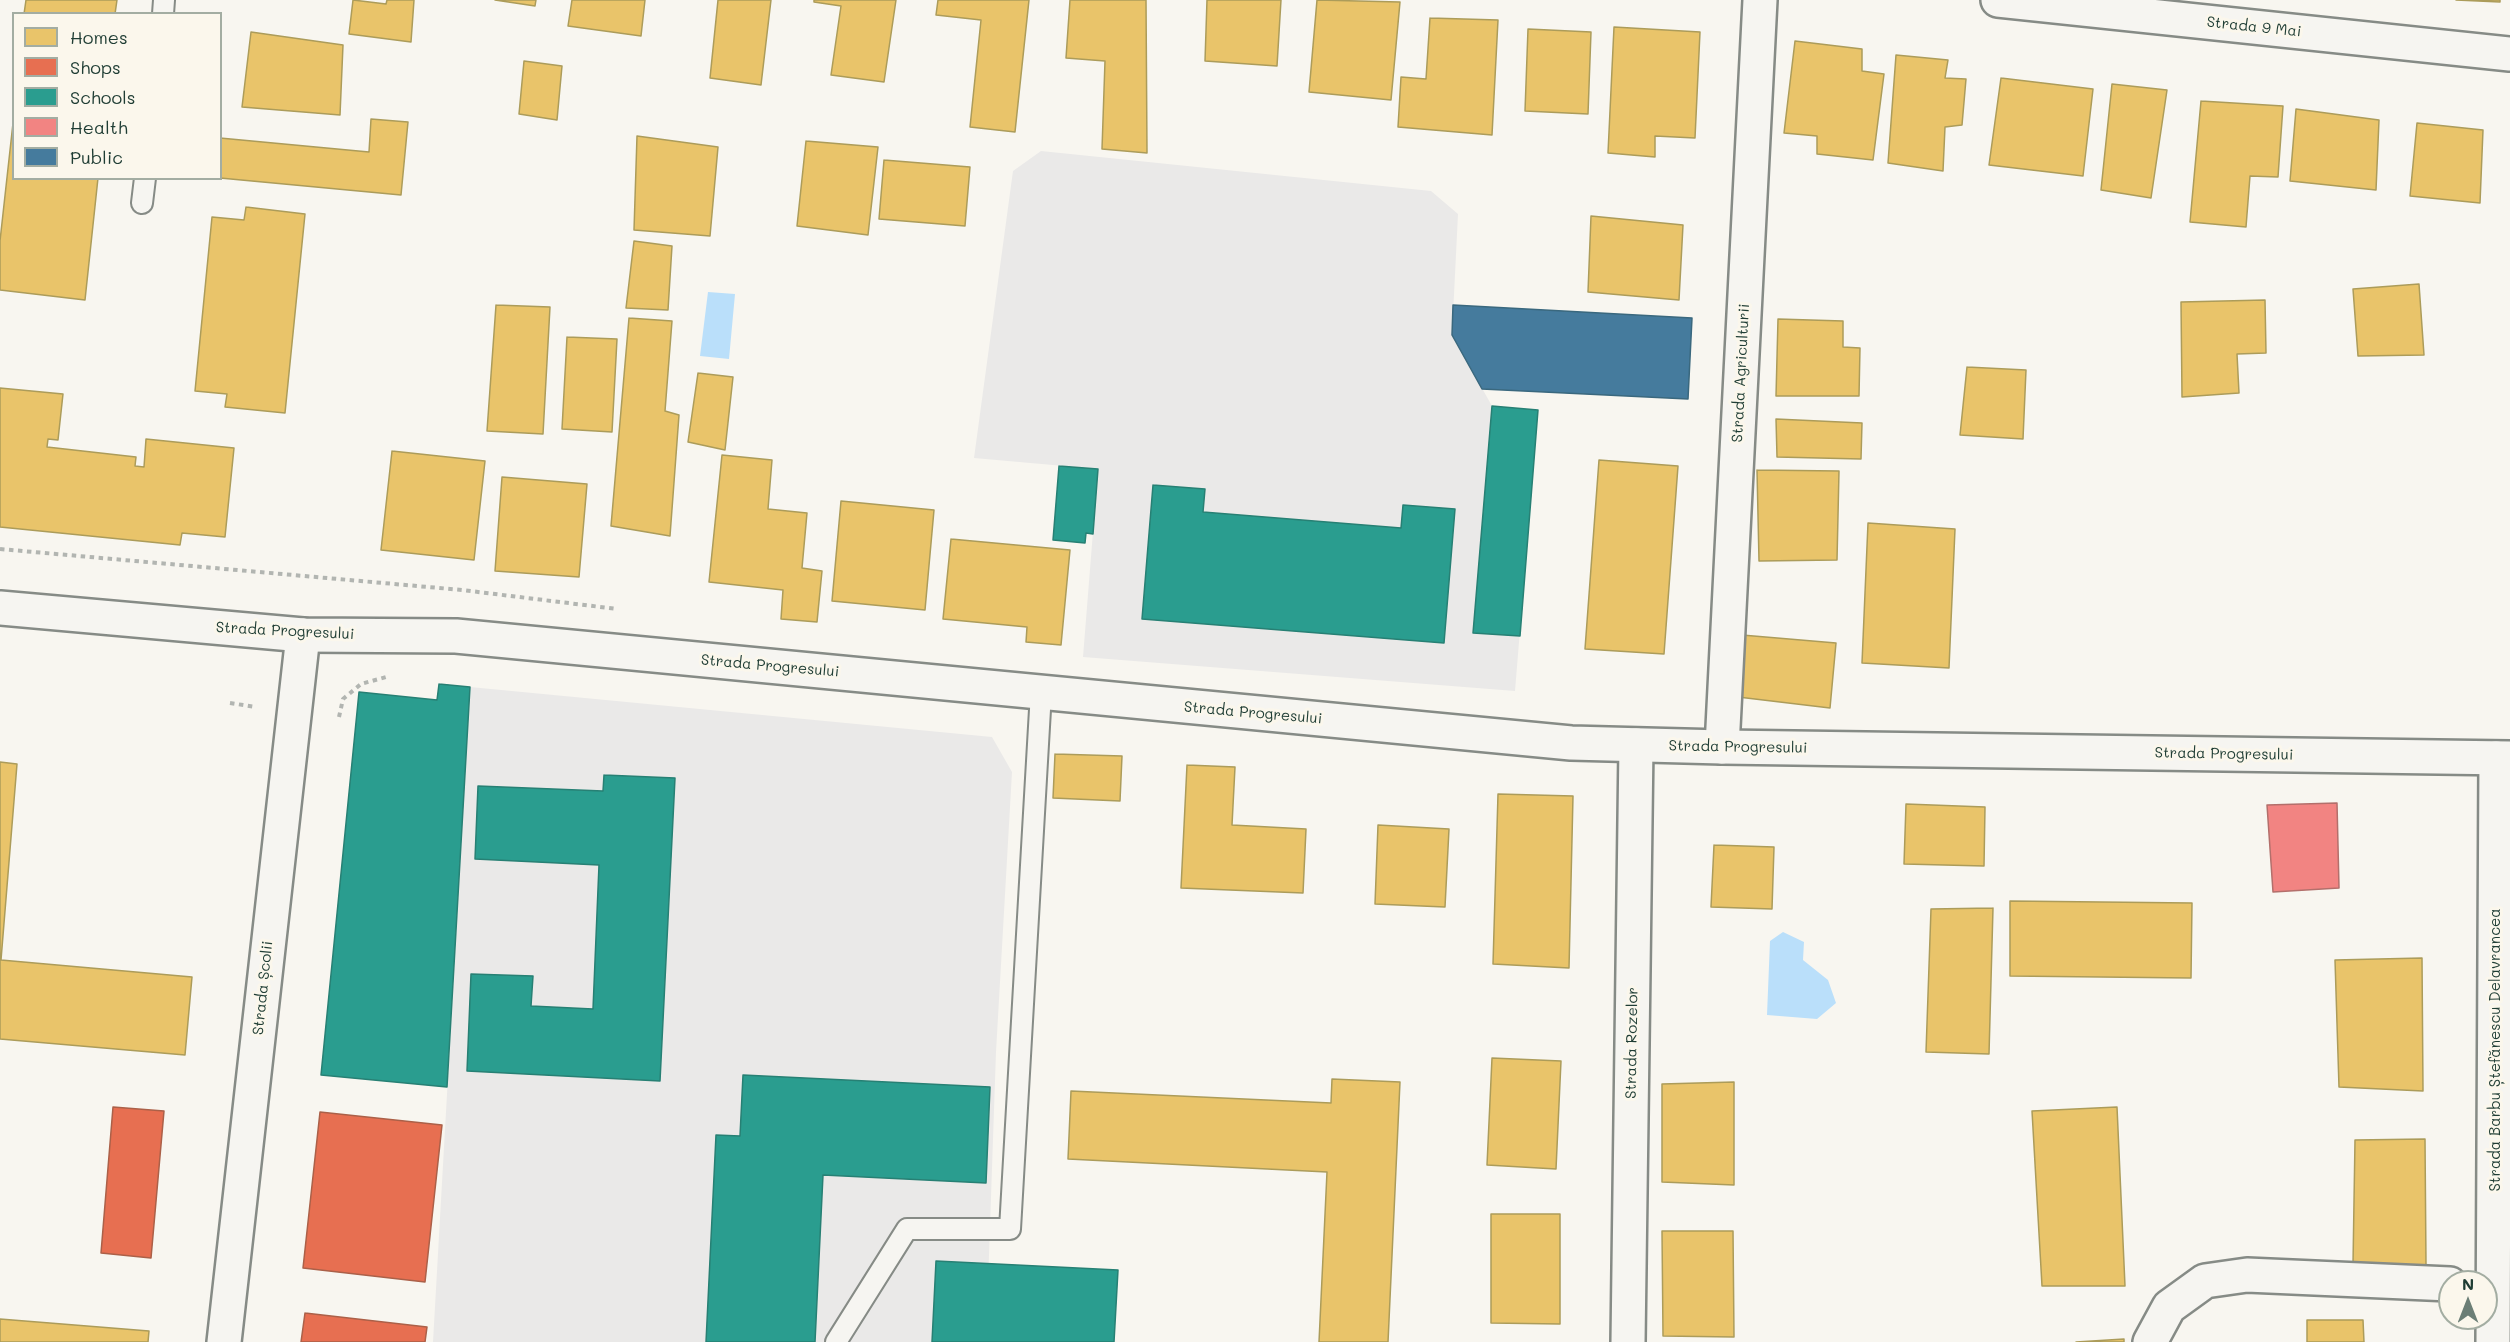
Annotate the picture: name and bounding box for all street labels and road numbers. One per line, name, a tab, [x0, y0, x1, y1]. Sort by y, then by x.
street label: Strada 9 Mai	[2206, 13, 2302, 41]
street label: Strada Agriculturii	[1728, 303, 1754, 443]
street label: Strada Progresului	[215, 618, 355, 644]
street label: Strada Progresului	[700, 651, 840, 681]
street label: Strada Progresului	[1183, 698, 1323, 728]
street label: Strada Progresului	[1668, 737, 1808, 757]
street label: Strada Progresului	[2154, 744, 2294, 764]
street label: Strada Barbu Ștefănescu Delavrancea	[2486, 908, 2504, 1192]
street label: Strada Școlii	[249, 940, 277, 1036]
street label: Strada Rozelor	[1622, 987, 1642, 1099]

